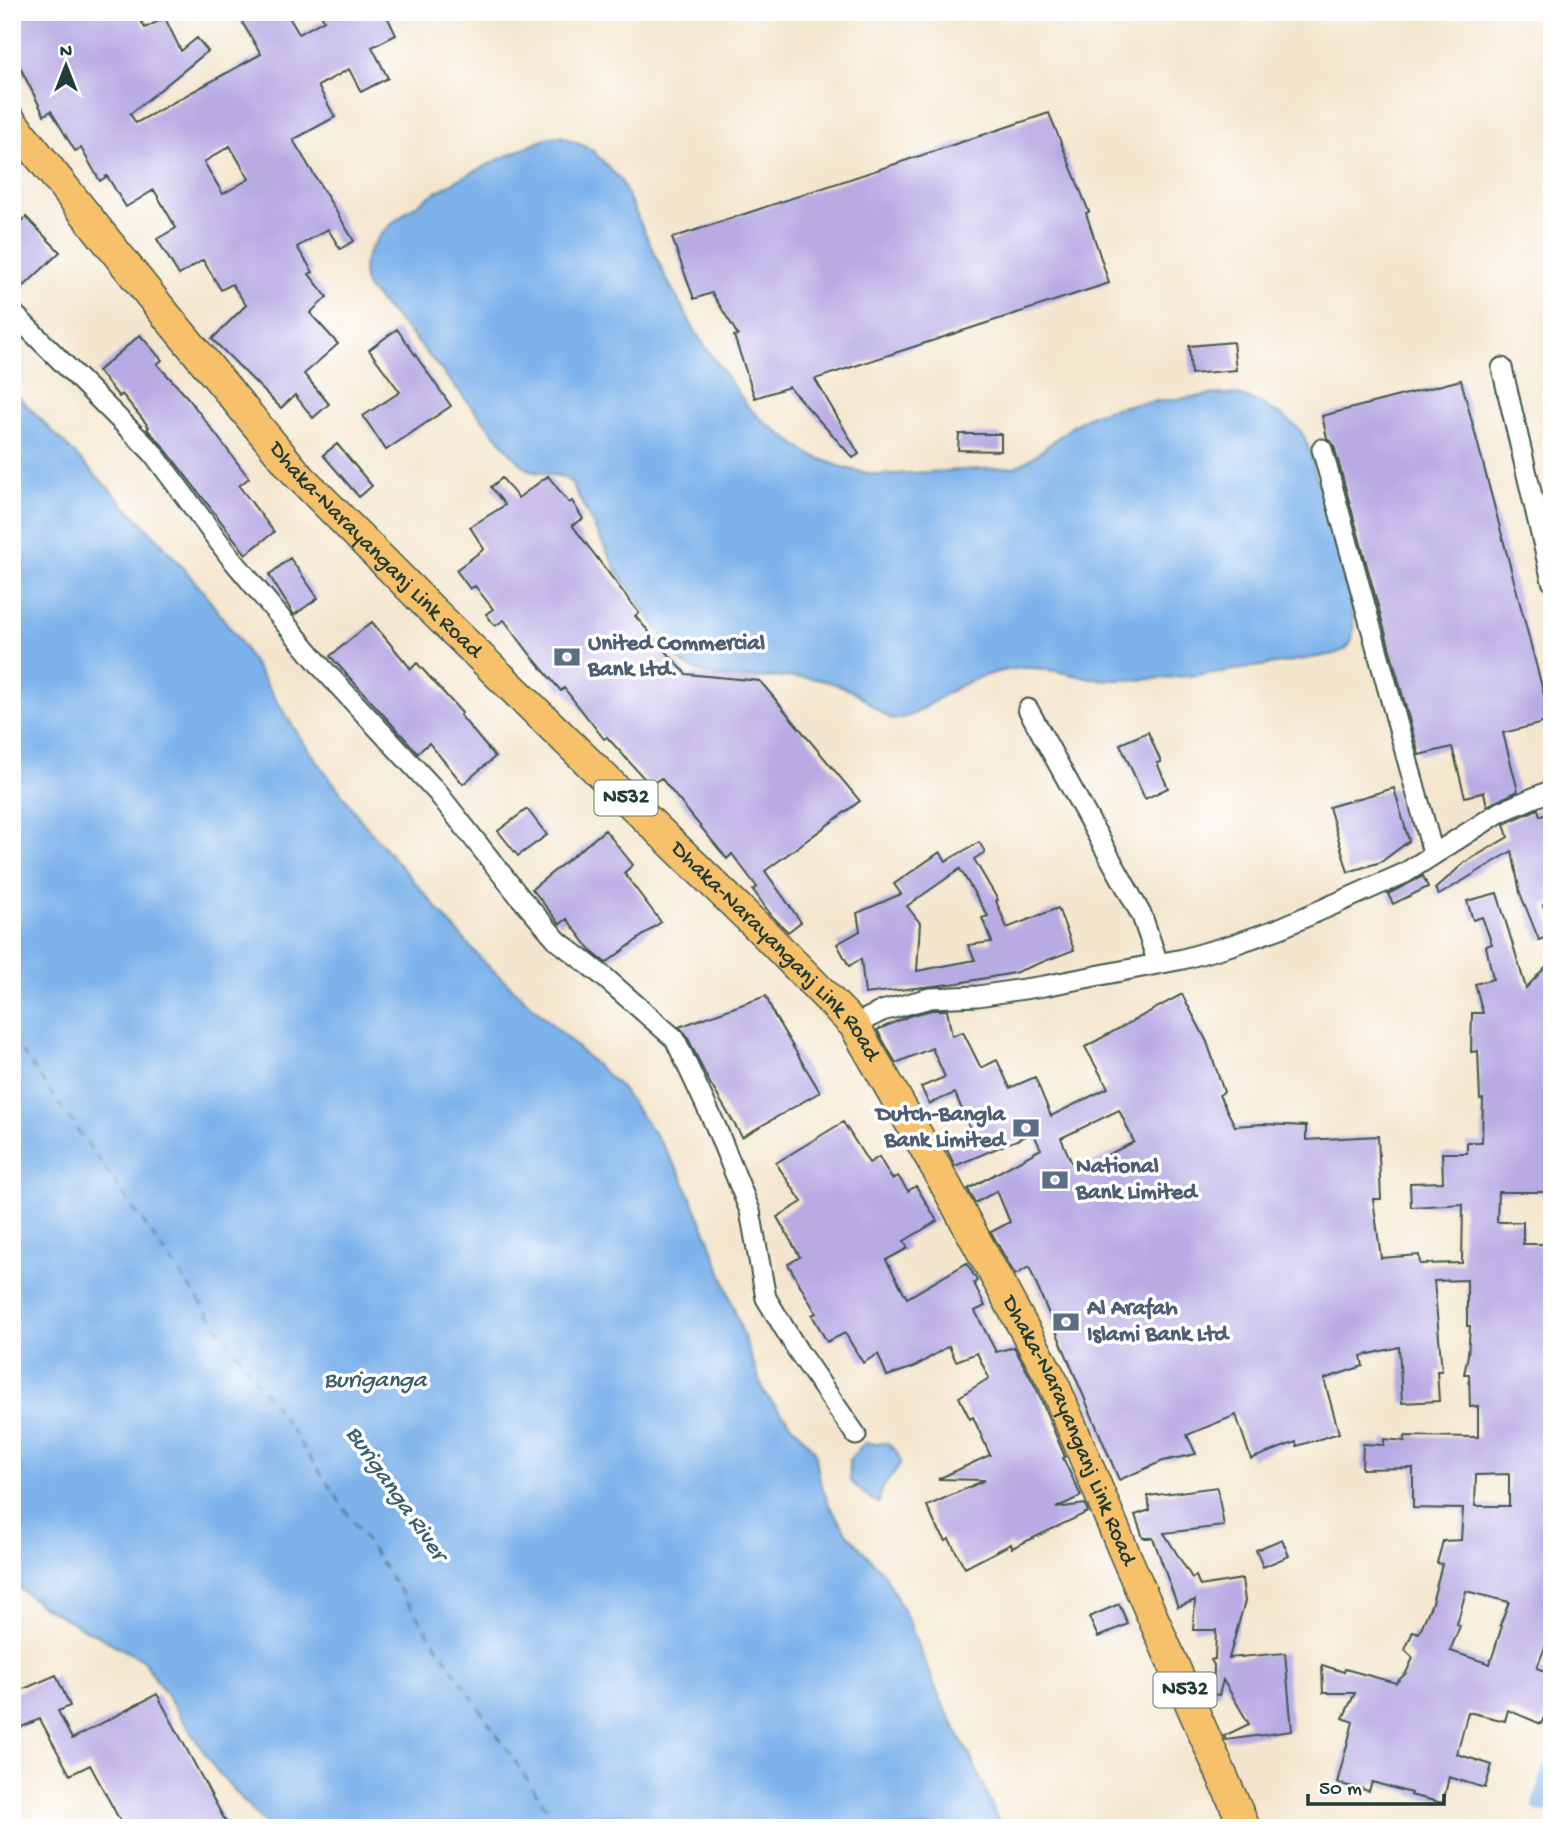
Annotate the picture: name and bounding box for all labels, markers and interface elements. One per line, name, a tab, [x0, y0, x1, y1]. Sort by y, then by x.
north arrow	[32, 32, 102, 102]
text: N	[60, 41, 72, 64]
street label: Dhaka-Narayanganj Link Road	[261, 435, 489, 665]
place label: United Commercial Bank Ltd.	[587, 631, 765, 684]
bank icon: United Commercial Bank Ltd.	[552, 642, 582, 672]
road number: N532	[594, 780, 658, 816]
street label: Dhaka-Narayanganj Link Road	[663, 834, 886, 1067]
place label: Dutch-Bangla Bank Limited	[874, 1102, 1008, 1155]
bank icon: Dutch-Bangla Bank Limited	[1011, 1113, 1041, 1143]
place label: National Bank Limited	[1075, 1154, 1199, 1207]
bank icon: National Bank Limited	[1040, 1165, 1070, 1195]
street label: Dhaka-Narayanganj Link Road	[994, 1290, 1142, 1571]
place label: Al Arafah Islami Bank Ltd	[1086, 1296, 1231, 1349]
bank icon: Al Arafah Islami Bank Ltd	[1051, 1307, 1081, 1337]
water label: Buriganga	[324, 1367, 428, 1396]
water label: Buriganga River	[338, 1421, 455, 1571]
road number: N532	[1154, 1672, 1216, 1708]
scale bar	[1308, 1763, 1445, 1807]
text: 50 m	[1319, 1778, 1362, 1803]

